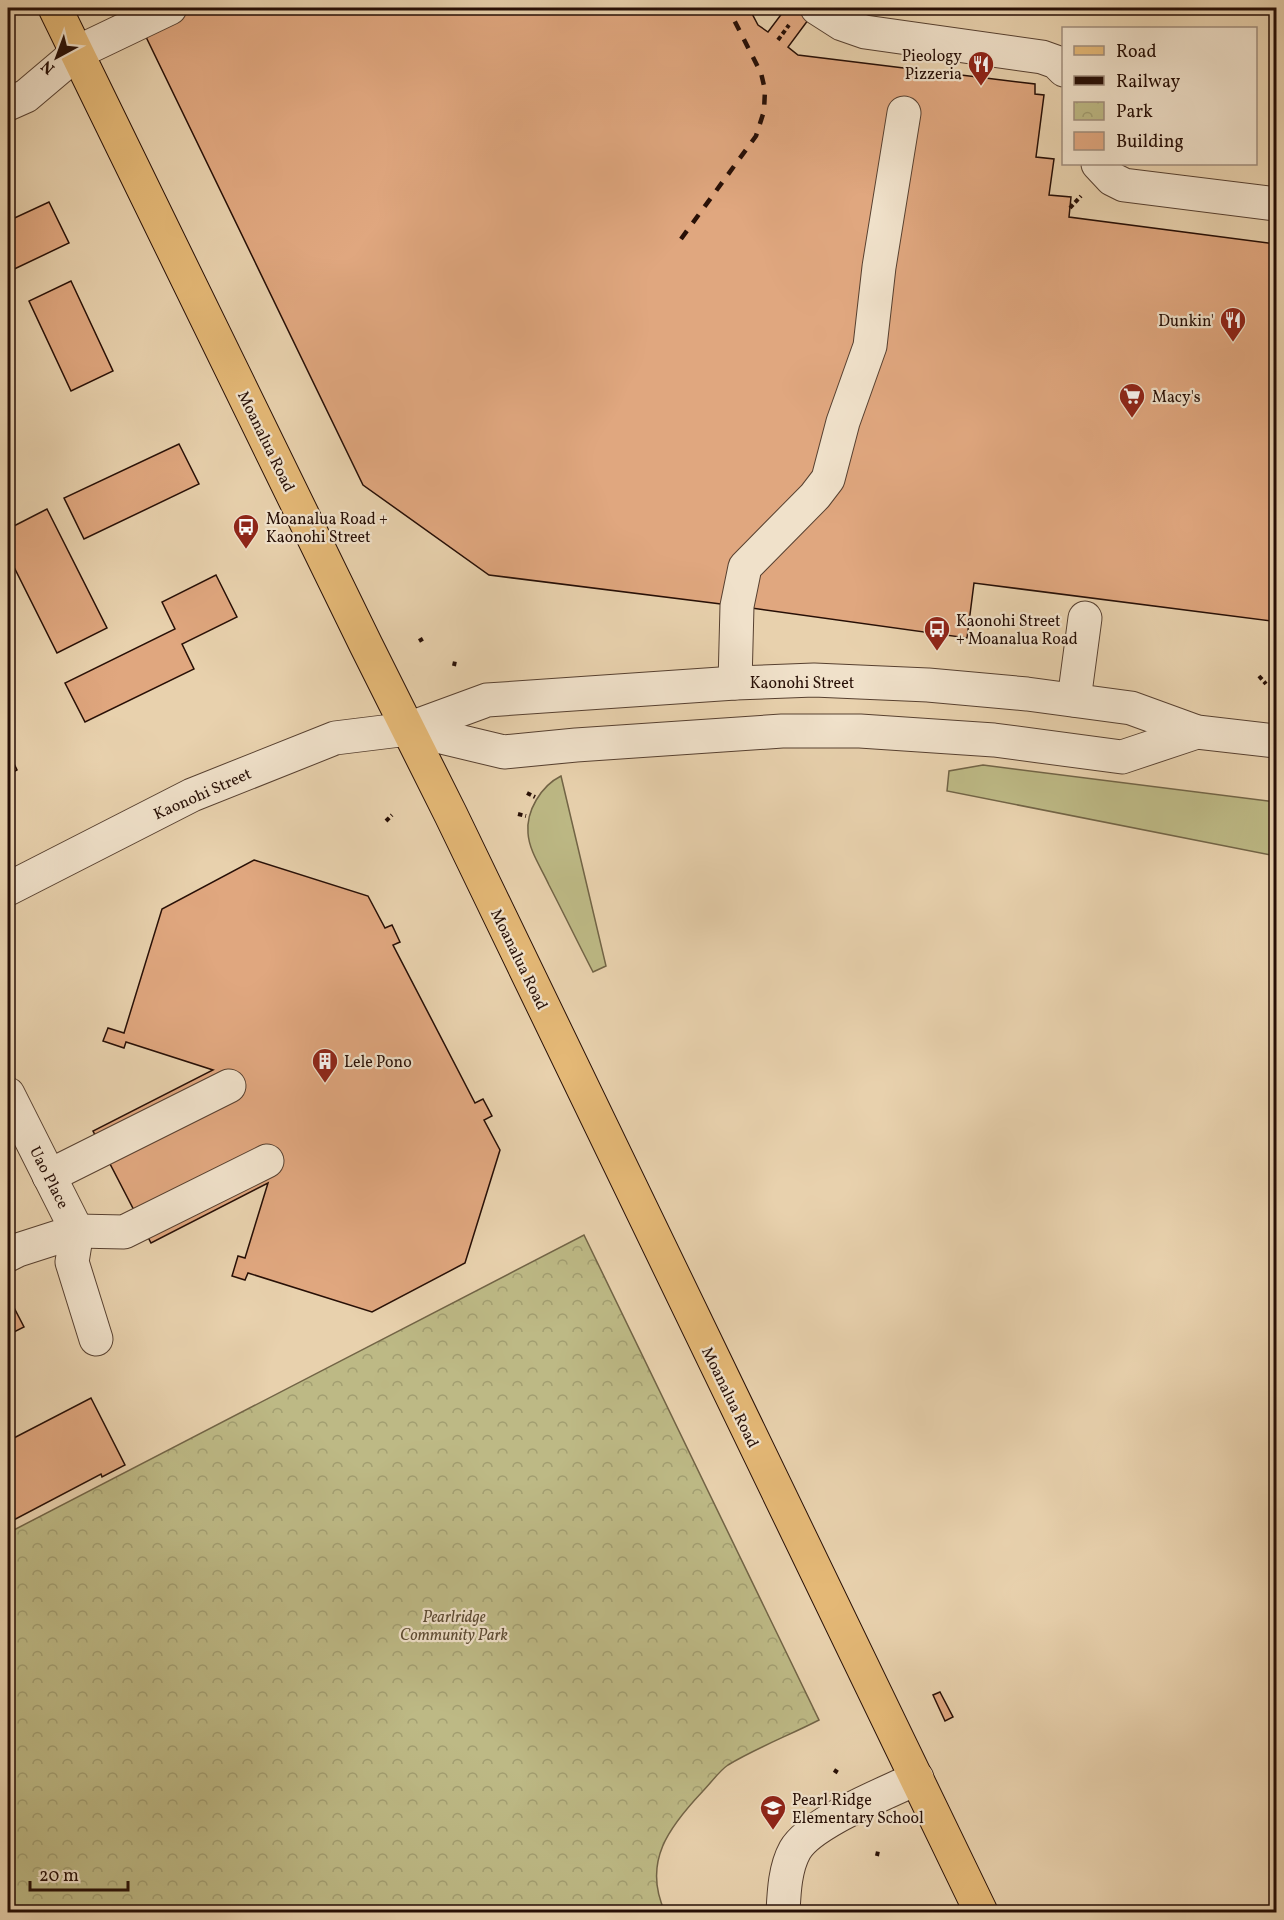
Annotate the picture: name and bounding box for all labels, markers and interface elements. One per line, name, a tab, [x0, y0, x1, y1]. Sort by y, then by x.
north arrow	[27, 27, 87, 87]
legend	[1062, 27, 1257, 165]
text: Road	[1116, 40, 1157, 65]
place label: Pieology Pizzeria	[902, 46, 962, 86]
restaurant icon: Pieology Pizzeria	[966, 49, 996, 87]
text: N	[37, 54, 60, 79]
text: Railway	[1116, 70, 1180, 95]
text: Park	[1116, 100, 1153, 125]
text: Building	[1116, 130, 1184, 155]
restaurant icon: Dunkin'	[1218, 305, 1248, 343]
place label: Dunkin'	[1158, 311, 1214, 333]
supermarket icon: Macy's	[1117, 381, 1147, 419]
place label: Macy's	[1152, 387, 1201, 409]
street label: Moanalua Road	[231, 388, 299, 496]
place label: Moanalua Road + Kaonohi Street	[266, 509, 388, 549]
bus stop icon: Moanalua Road + Kaonohi Street	[231, 512, 261, 550]
place label: Kaonohi Street + Moanalua Road	[956, 611, 1078, 651]
bus stop icon: Kaonohi Street + Moanalua Road	[922, 614, 952, 652]
street label: Kaonohi Street	[750, 673, 855, 695]
street label: Kaonohi Street	[150, 763, 255, 826]
street label: Moanalua Road	[484, 906, 552, 1014]
building icon: Lele Pono	[310, 1046, 340, 1084]
place label: Lele Pono	[344, 1052, 412, 1074]
street label: Uao Place	[23, 1143, 73, 1213]
street label: Moanalua Road	[695, 1344, 763, 1452]
park label: Pearlridge Community Park	[400, 1607, 508, 1647]
place label: Pearl Ridge Elementary School	[792, 1790, 924, 1830]
school or university icon: Pearl Ridge Elementary School	[758, 1793, 788, 1831]
scale bar	[30, 1854, 128, 1892]
text: 20 m	[39, 1864, 79, 1889]

